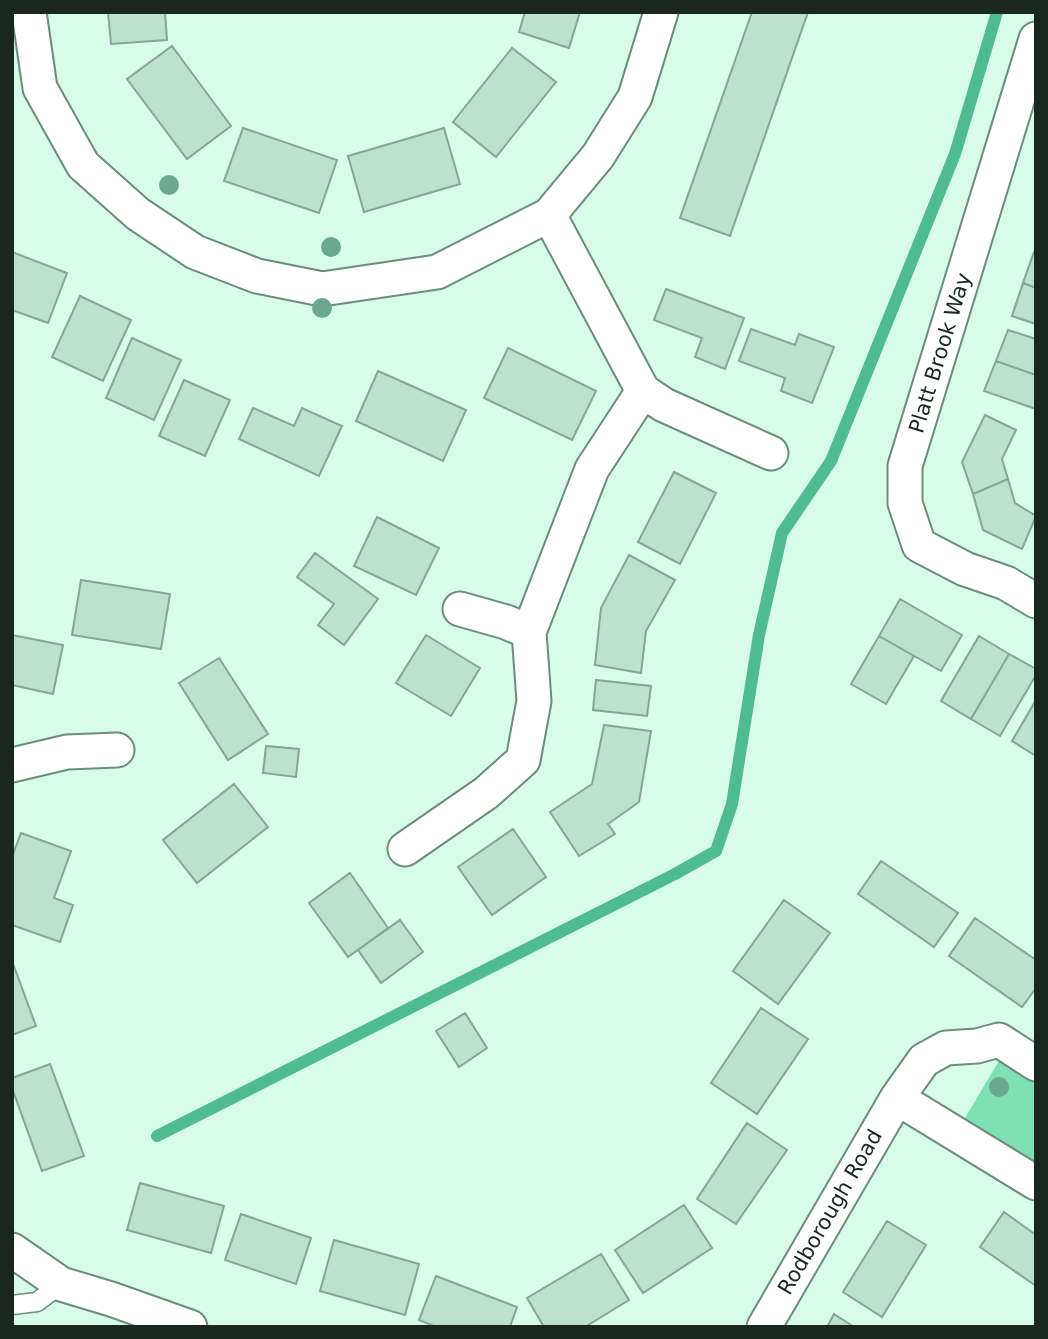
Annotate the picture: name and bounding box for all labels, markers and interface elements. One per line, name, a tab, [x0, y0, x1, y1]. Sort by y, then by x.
street label: Platt Brook Way	[904, 270, 976, 436]
street label: Rodborough Road	[773, 1125, 887, 1299]

